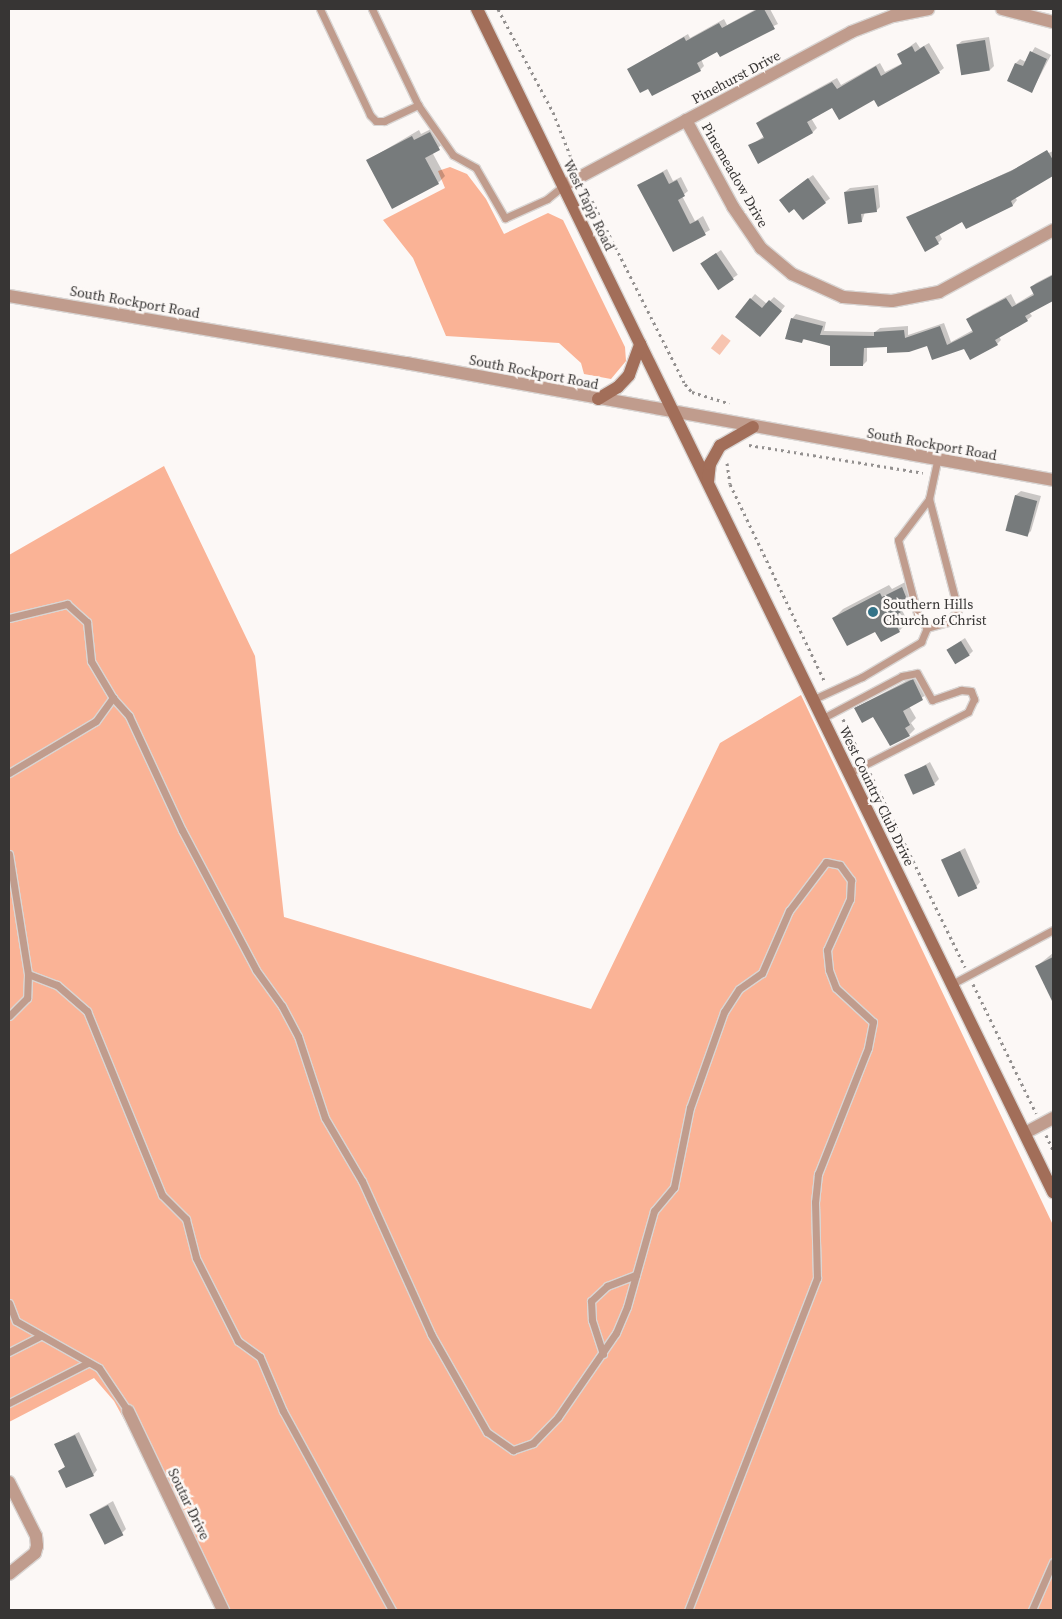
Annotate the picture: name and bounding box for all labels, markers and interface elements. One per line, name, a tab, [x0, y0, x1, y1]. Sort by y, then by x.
street label: Pinehurst Drive	[689, 47, 783, 107]
street label: Pinemeadow Drive	[698, 120, 772, 230]
street label: West Tapp Road	[560, 157, 618, 253]
street label: South Rockport Road	[69, 282, 201, 322]
street label: South Rockport Road	[468, 351, 600, 393]
street label: South Rockport Road	[866, 424, 998, 464]
place label: Southern Hills Church of Christ	[883, 596, 986, 628]
marker: Southern Hills Church of Christ	[867, 606, 879, 618]
street label: West Country Club Drive	[836, 723, 918, 869]
street label: Soutar Drive	[164, 1466, 214, 1542]

